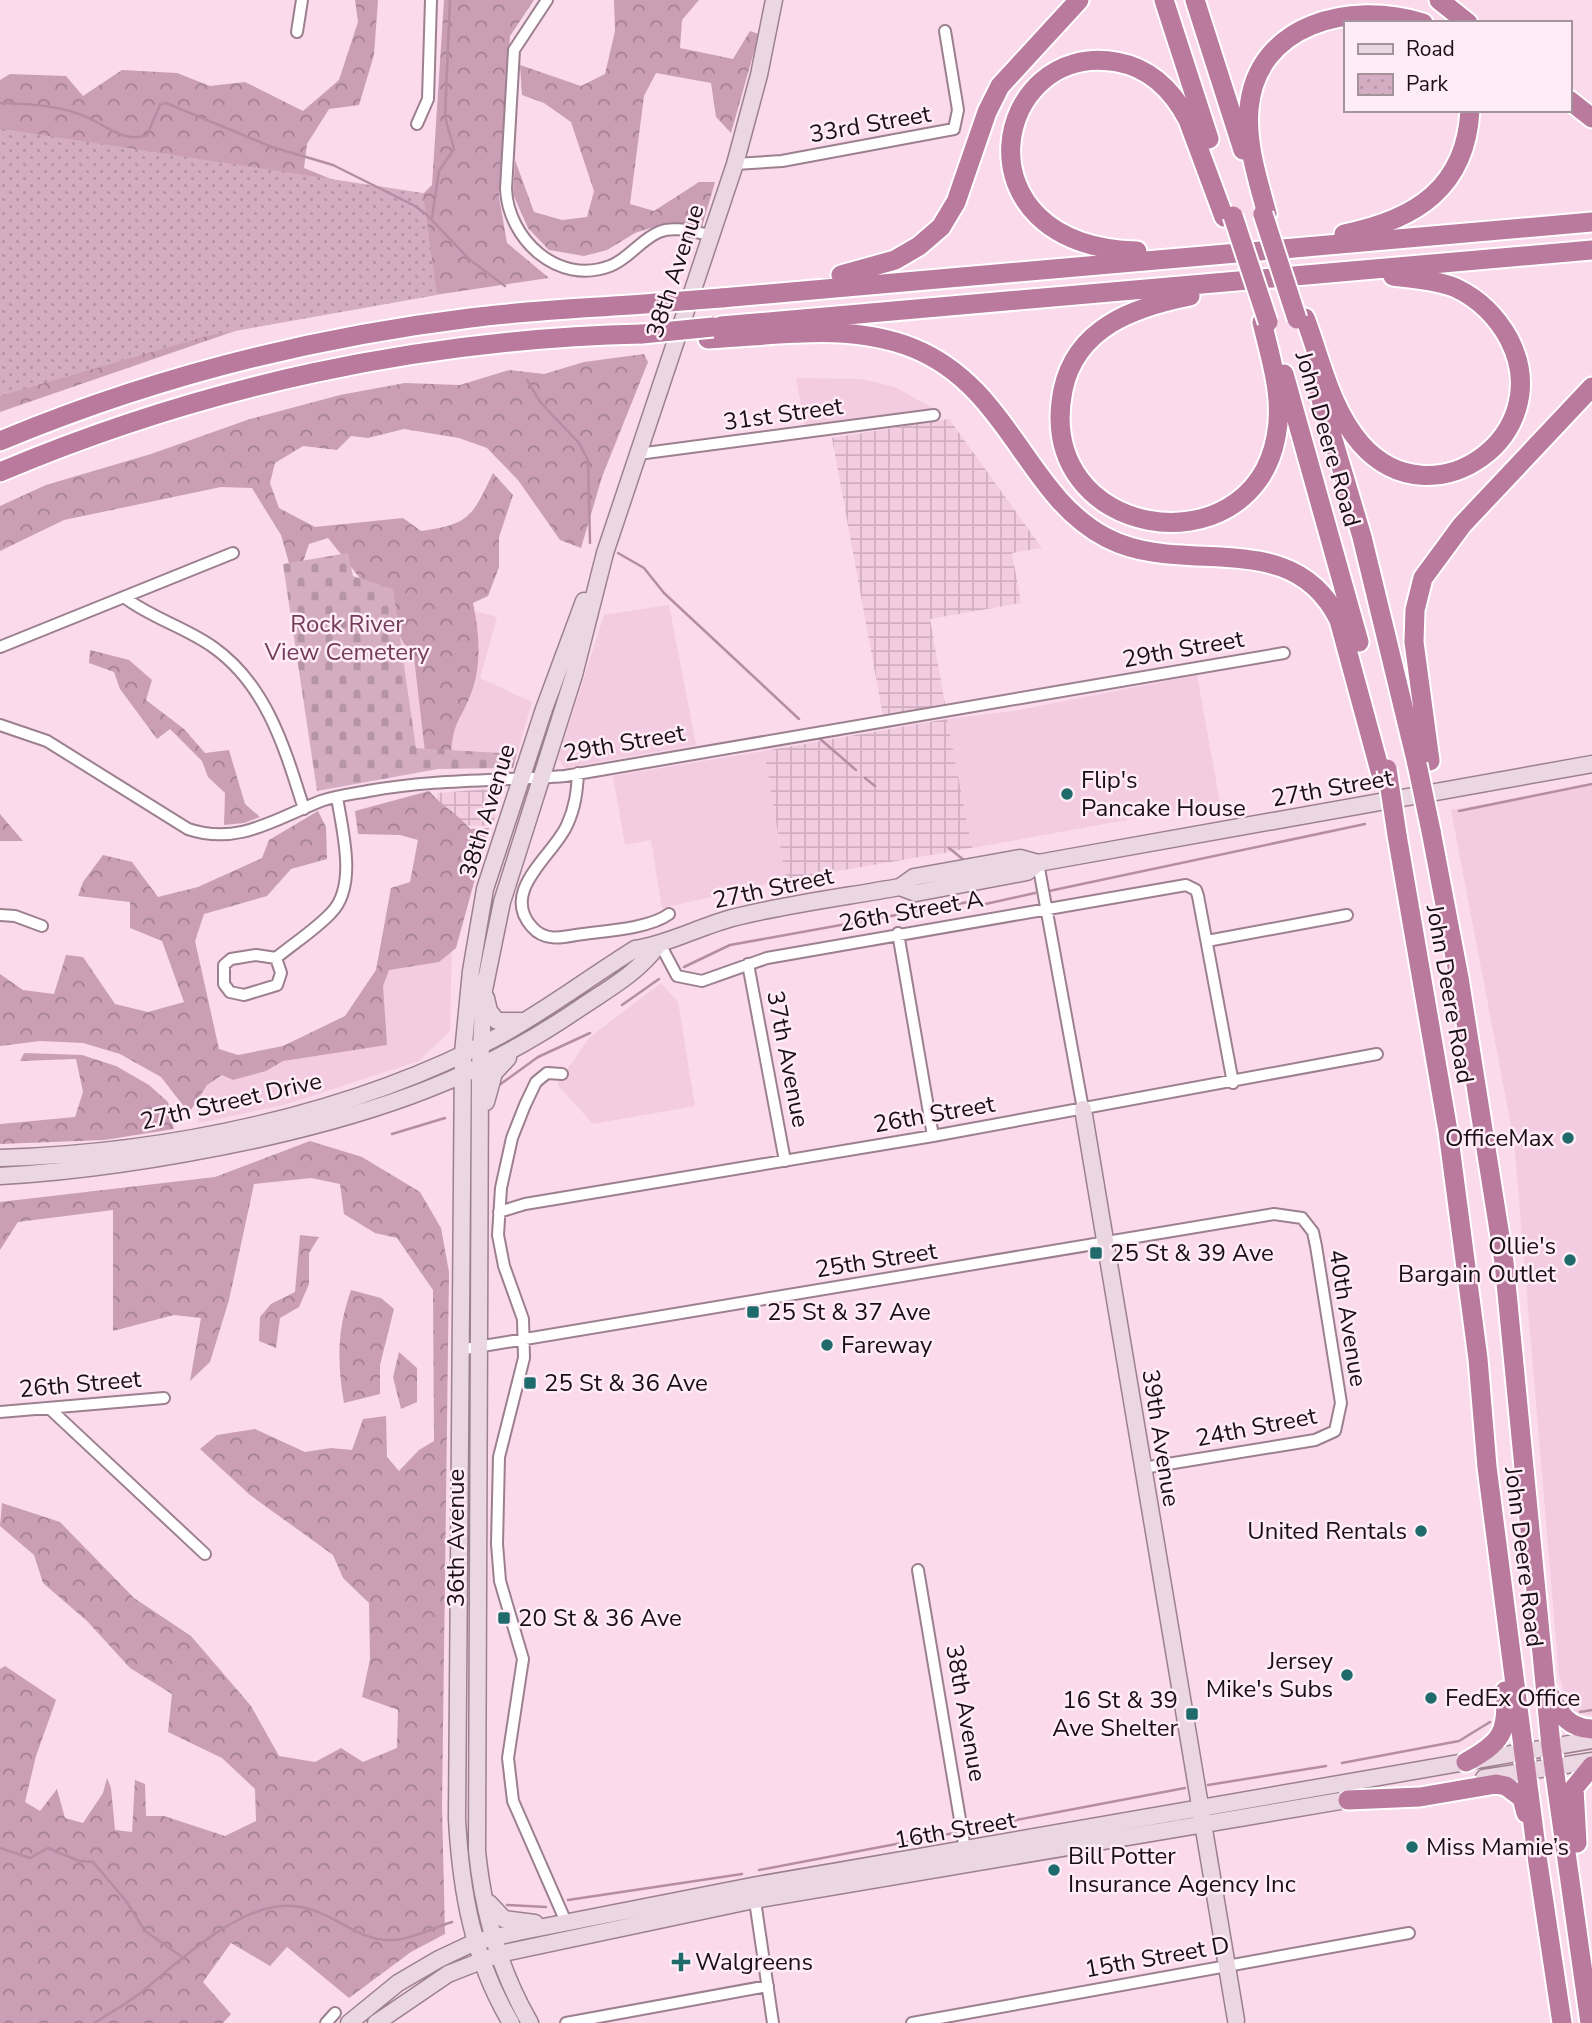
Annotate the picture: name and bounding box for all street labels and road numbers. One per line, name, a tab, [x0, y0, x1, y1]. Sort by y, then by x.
street label: 33rd Street	[807, 97, 934, 150]
street label: 38th Avenue	[638, 200, 712, 342]
street label: John Deere Road	[1287, 347, 1368, 530]
street label: 31st Street	[721, 390, 845, 438]
street label: 29th Street	[1120, 623, 1247, 675]
street label: 29th Street	[561, 717, 688, 769]
street label: 38th Avenue	[451, 740, 523, 882]
street label: 27th Street	[1269, 762, 1396, 814]
street label: 27th Street	[710, 859, 837, 916]
street label: 26th Street A	[836, 882, 986, 939]
street label: John Deere Road	[1418, 901, 1481, 1086]
street label: 37th Avenue	[759, 988, 817, 1130]
street label: 27th Street Drive	[137, 1065, 325, 1137]
street label: 26th Street	[871, 1088, 998, 1140]
street label: 25th Street	[813, 1235, 940, 1285]
street label: 40th Avenue	[1321, 1247, 1375, 1389]
street label: 26th Street	[18, 1363, 143, 1405]
street label: 39th Avenue	[1134, 1367, 1188, 1509]
street label: 24th Street	[1193, 1399, 1320, 1454]
street label: John Deere Road	[1497, 1464, 1551, 1649]
street label: 36th Avenue	[440, 1469, 472, 1607]
street label: 38th Avenue	[938, 1642, 994, 1784]
street label: 16th Street	[892, 1804, 1019, 1856]
street label: 15th Street D	[1082, 1929, 1232, 1985]

